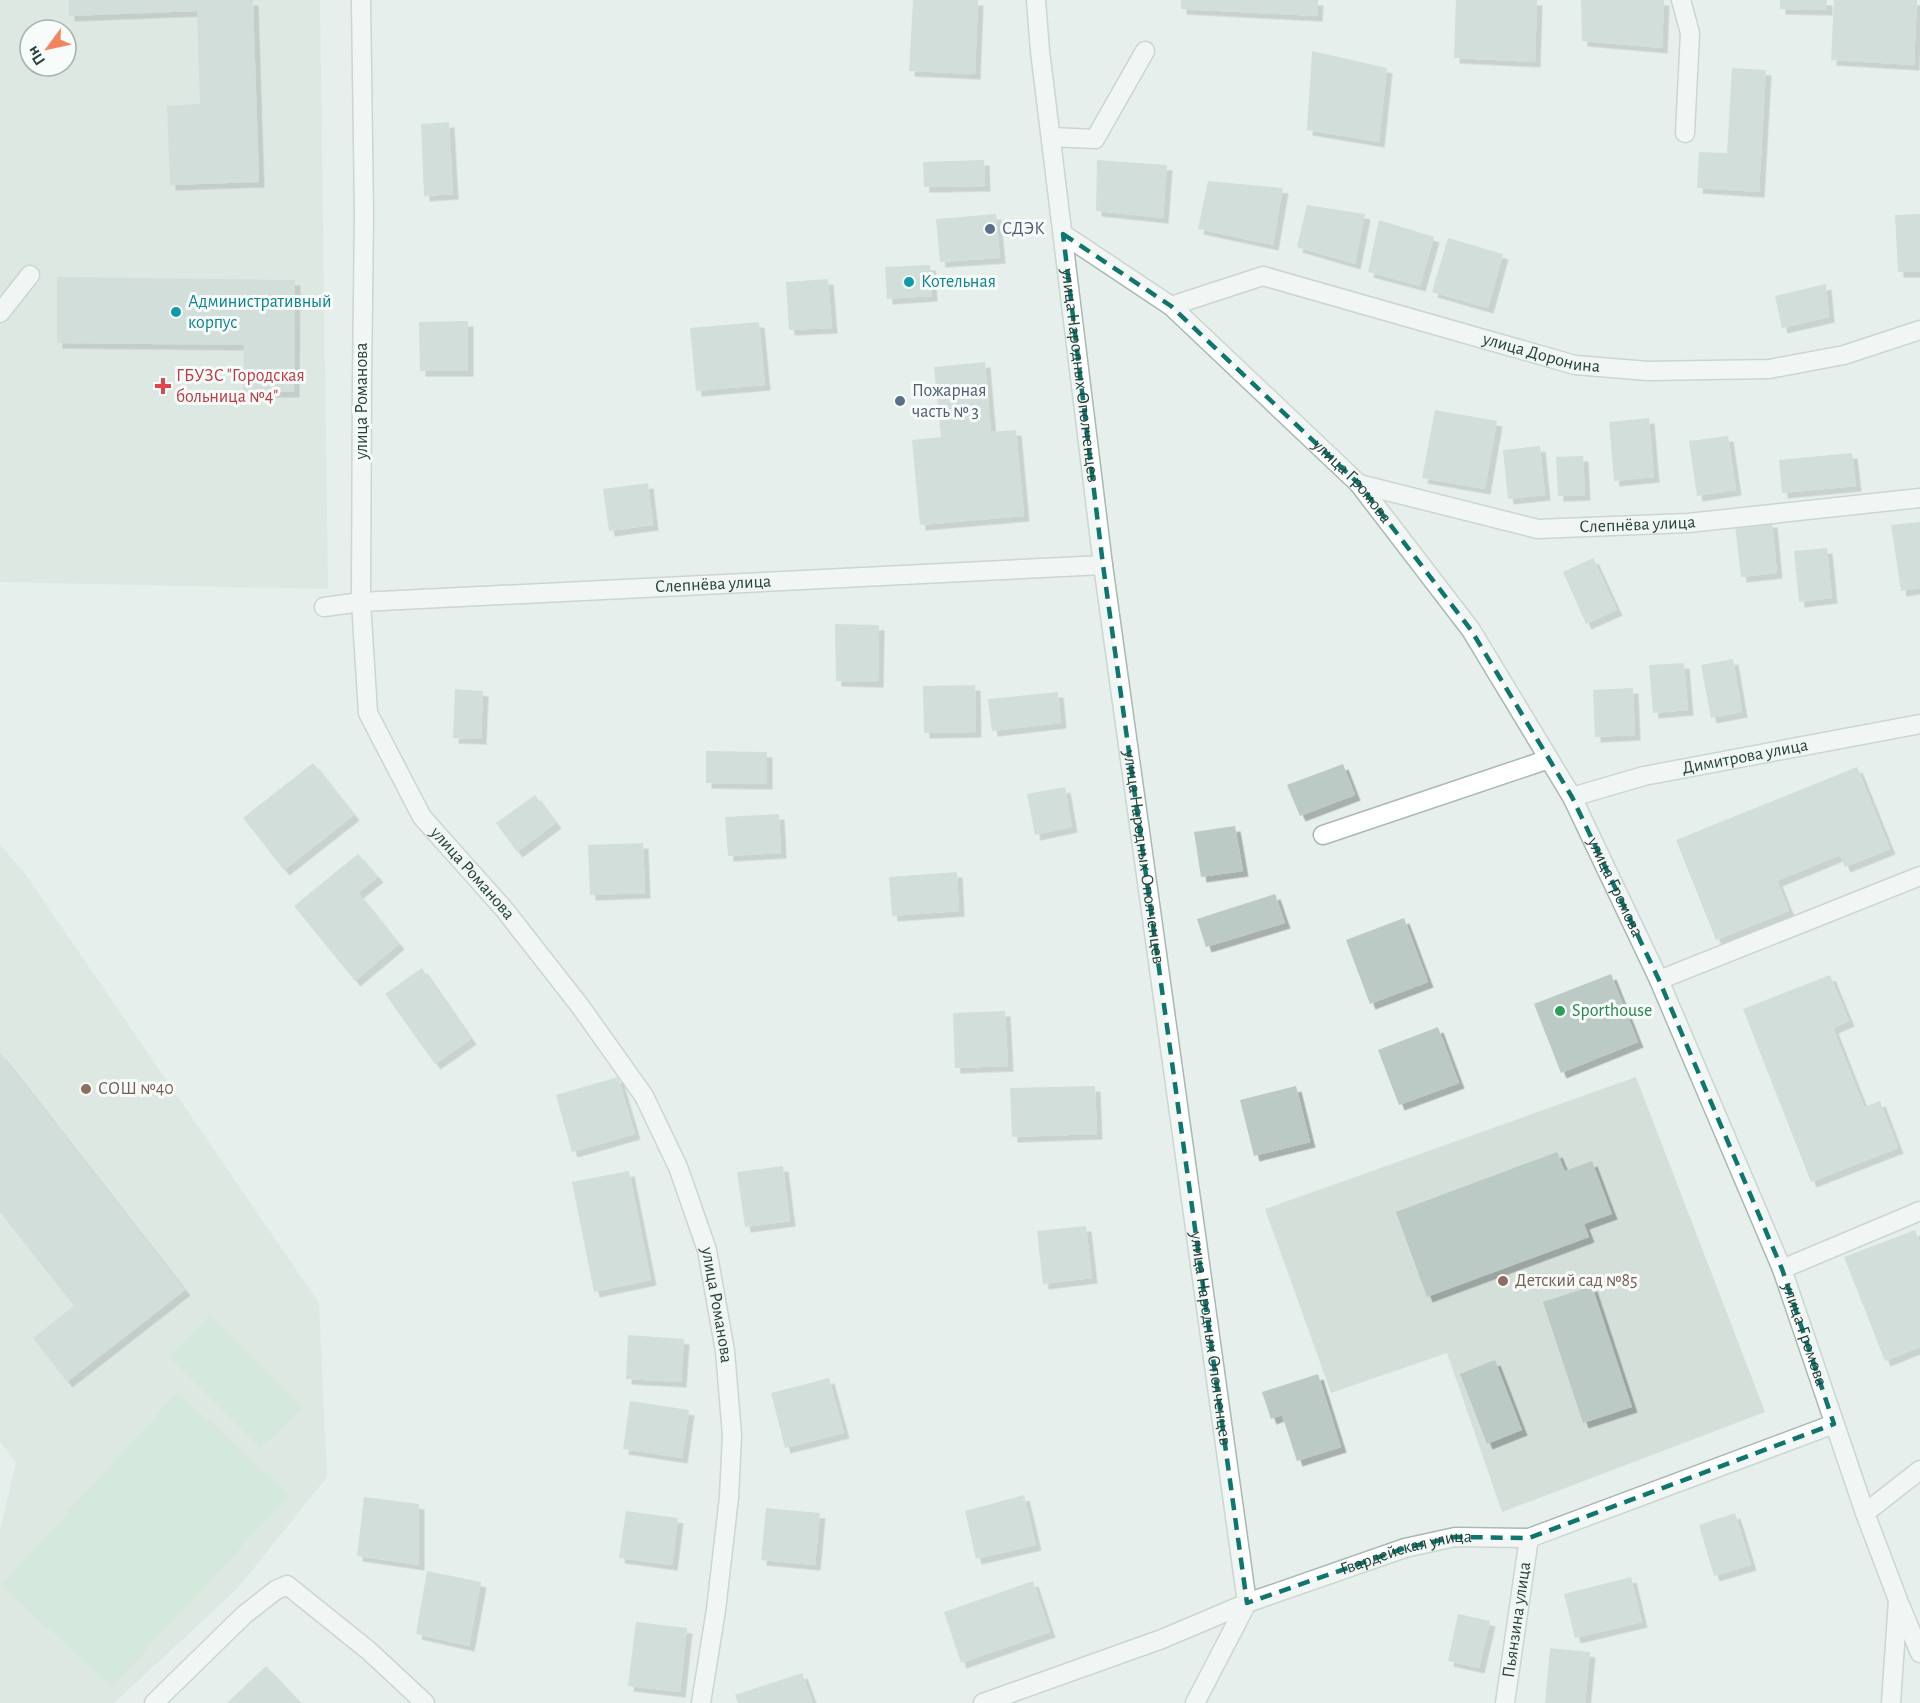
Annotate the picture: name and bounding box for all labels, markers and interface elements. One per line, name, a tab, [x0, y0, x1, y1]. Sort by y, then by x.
north arrow	[18, 18, 78, 78]
text: Пн	[24, 43, 48, 68]
place label: СДЭК	[1002, 220, 1045, 238]
marker: СДЭК	[983, 222, 997, 236]
street label: улица Народных Ополченцев	[1058, 266, 1102, 484]
place label: Котельная	[921, 273, 996, 291]
marker: Котельная	[902, 275, 916, 289]
place label: Административный корпус	[188, 293, 332, 332]
marker: Административный корпус	[169, 305, 183, 319]
street label: улица Доронина	[1480, 330, 1601, 376]
street label: улица Романова	[353, 342, 371, 461]
place label: ГБУЗС "Городская больница №4"	[176, 367, 305, 406]
marker: ГБУЗС "Городская больница №4"	[154, 377, 172, 395]
place label: Пожарная часть № 3	[912, 382, 987, 421]
marker: Пожарная часть № 3	[893, 394, 907, 408]
street label: улица Громова	[1308, 435, 1395, 527]
street label: Слепнёва улица	[1579, 513, 1696, 536]
street label: Слепнёва улица	[655, 573, 772, 596]
street label: Димитрова улица	[1681, 736, 1810, 778]
street label: улица Народных Ополченцев	[1120, 748, 1167, 965]
street label: улица Романова	[426, 823, 518, 923]
street label: улица Громова	[1583, 834, 1646, 940]
place label: Sporthouse	[1572, 1002, 1652, 1020]
marker: Sporthouse	[1553, 1004, 1567, 1018]
place label: СОШ №40	[98, 1080, 174, 1098]
marker: СОШ №40	[79, 1082, 93, 1096]
street label: улица Народных Ополченцев	[1186, 1230, 1234, 1447]
street label: улица Романова	[698, 1245, 735, 1364]
place label: Детский сад №85	[1515, 1272, 1638, 1290]
marker: Детский сад №85	[1496, 1274, 1510, 1288]
street label: улица Громова	[1778, 1280, 1830, 1389]
street label: Гвардейская улица	[1338, 1528, 1472, 1579]
street label: Пьянзина улица	[1500, 1561, 1534, 1679]

